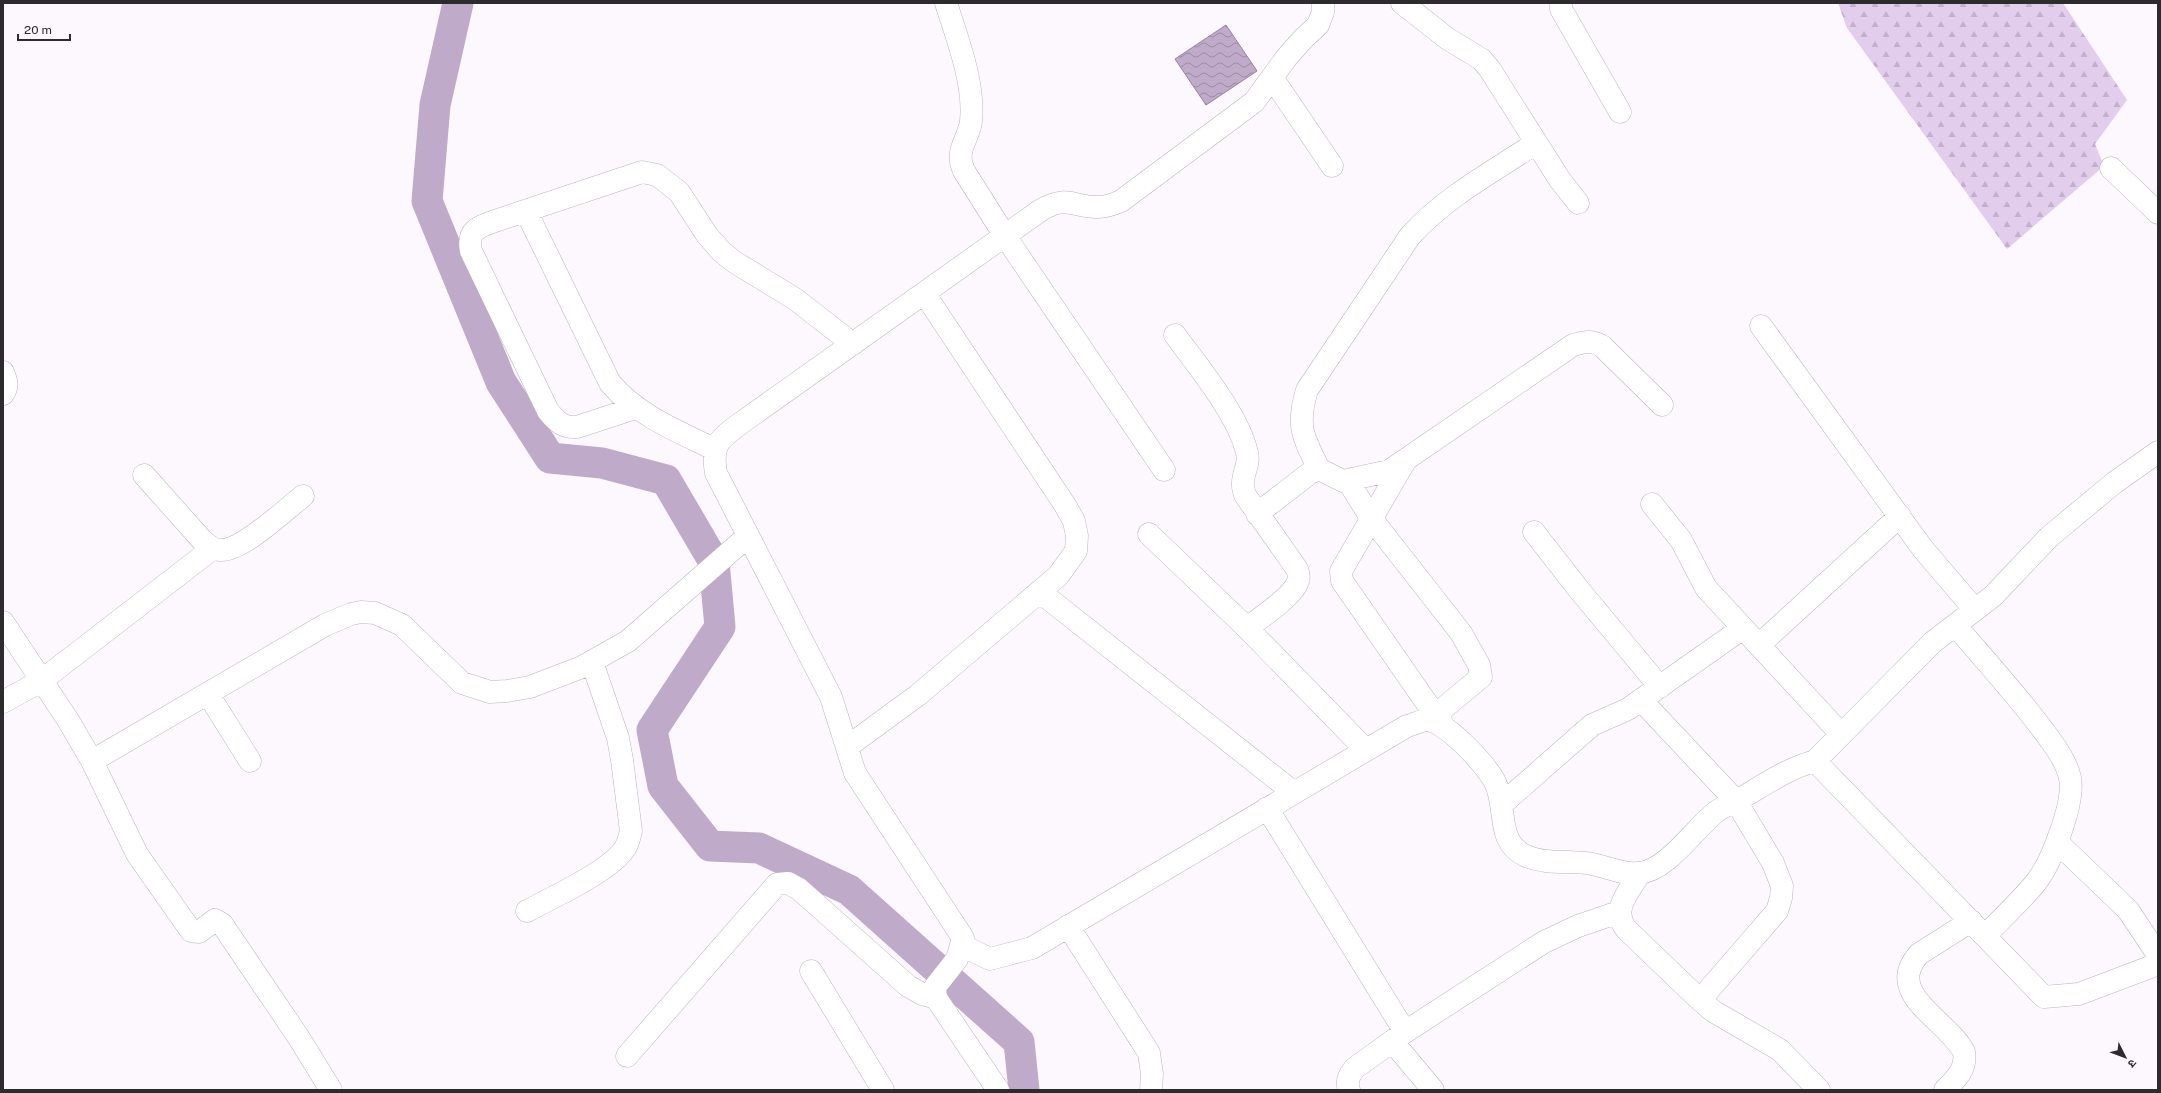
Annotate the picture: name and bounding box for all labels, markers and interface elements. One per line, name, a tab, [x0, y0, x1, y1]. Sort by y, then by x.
scale bar	[18, 16, 70, 42]
text: 20 m	[24, 23, 52, 37]
north arrow	[2105, 1037, 2145, 1077]
text: उ	[2125, 1057, 2139, 1071]

